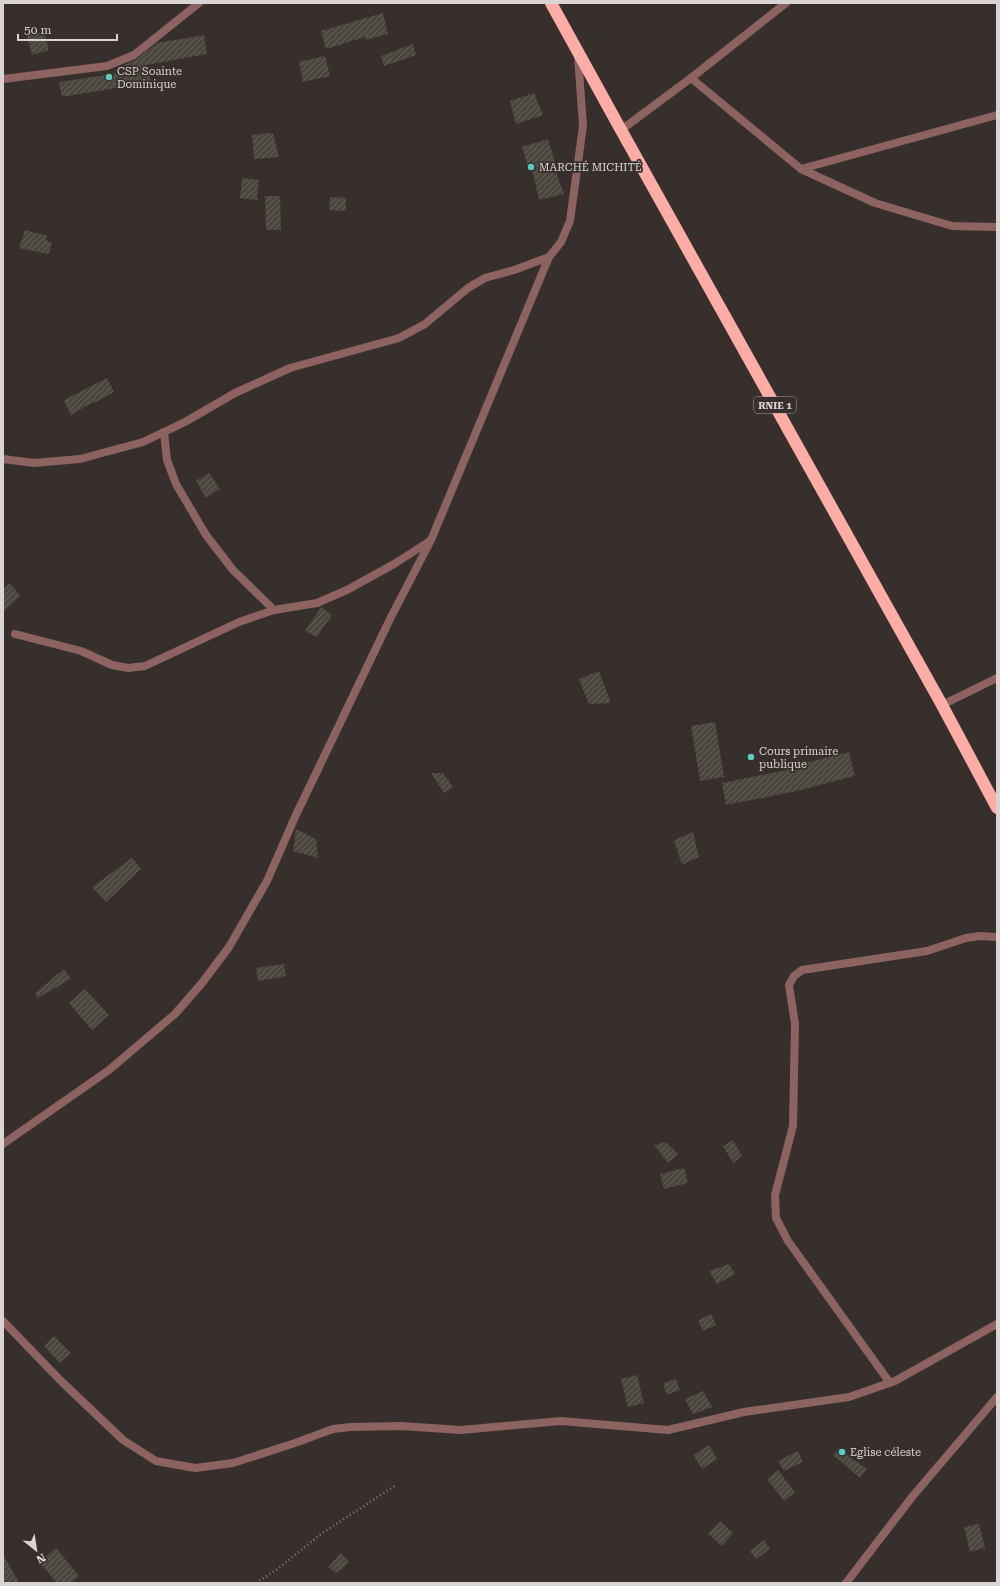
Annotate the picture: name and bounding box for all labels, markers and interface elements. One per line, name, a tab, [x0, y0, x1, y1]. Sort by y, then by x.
scale bar	[18, 16, 117, 42]
text: 50 m	[24, 23, 51, 37]
place label: CSP Soainte Dominique	[117, 65, 182, 91]
marker: CSP Soainte Dominique	[104, 72, 114, 82]
place label: MARCHÉ MICHITÉ	[539, 160, 642, 174]
marker: MARCHÉ MICHITÉ	[526, 162, 536, 172]
road number: RNIE 1	[754, 397, 796, 413]
place label: Cours primaire publique	[759, 745, 838, 771]
marker: Cours primaire publique	[746, 752, 756, 762]
place label: Eglise céleste	[850, 1446, 921, 1459]
marker: Eglise céleste	[837, 1447, 847, 1457]
north arrow	[16, 1530, 56, 1570]
text: N	[33, 1550, 48, 1566]

